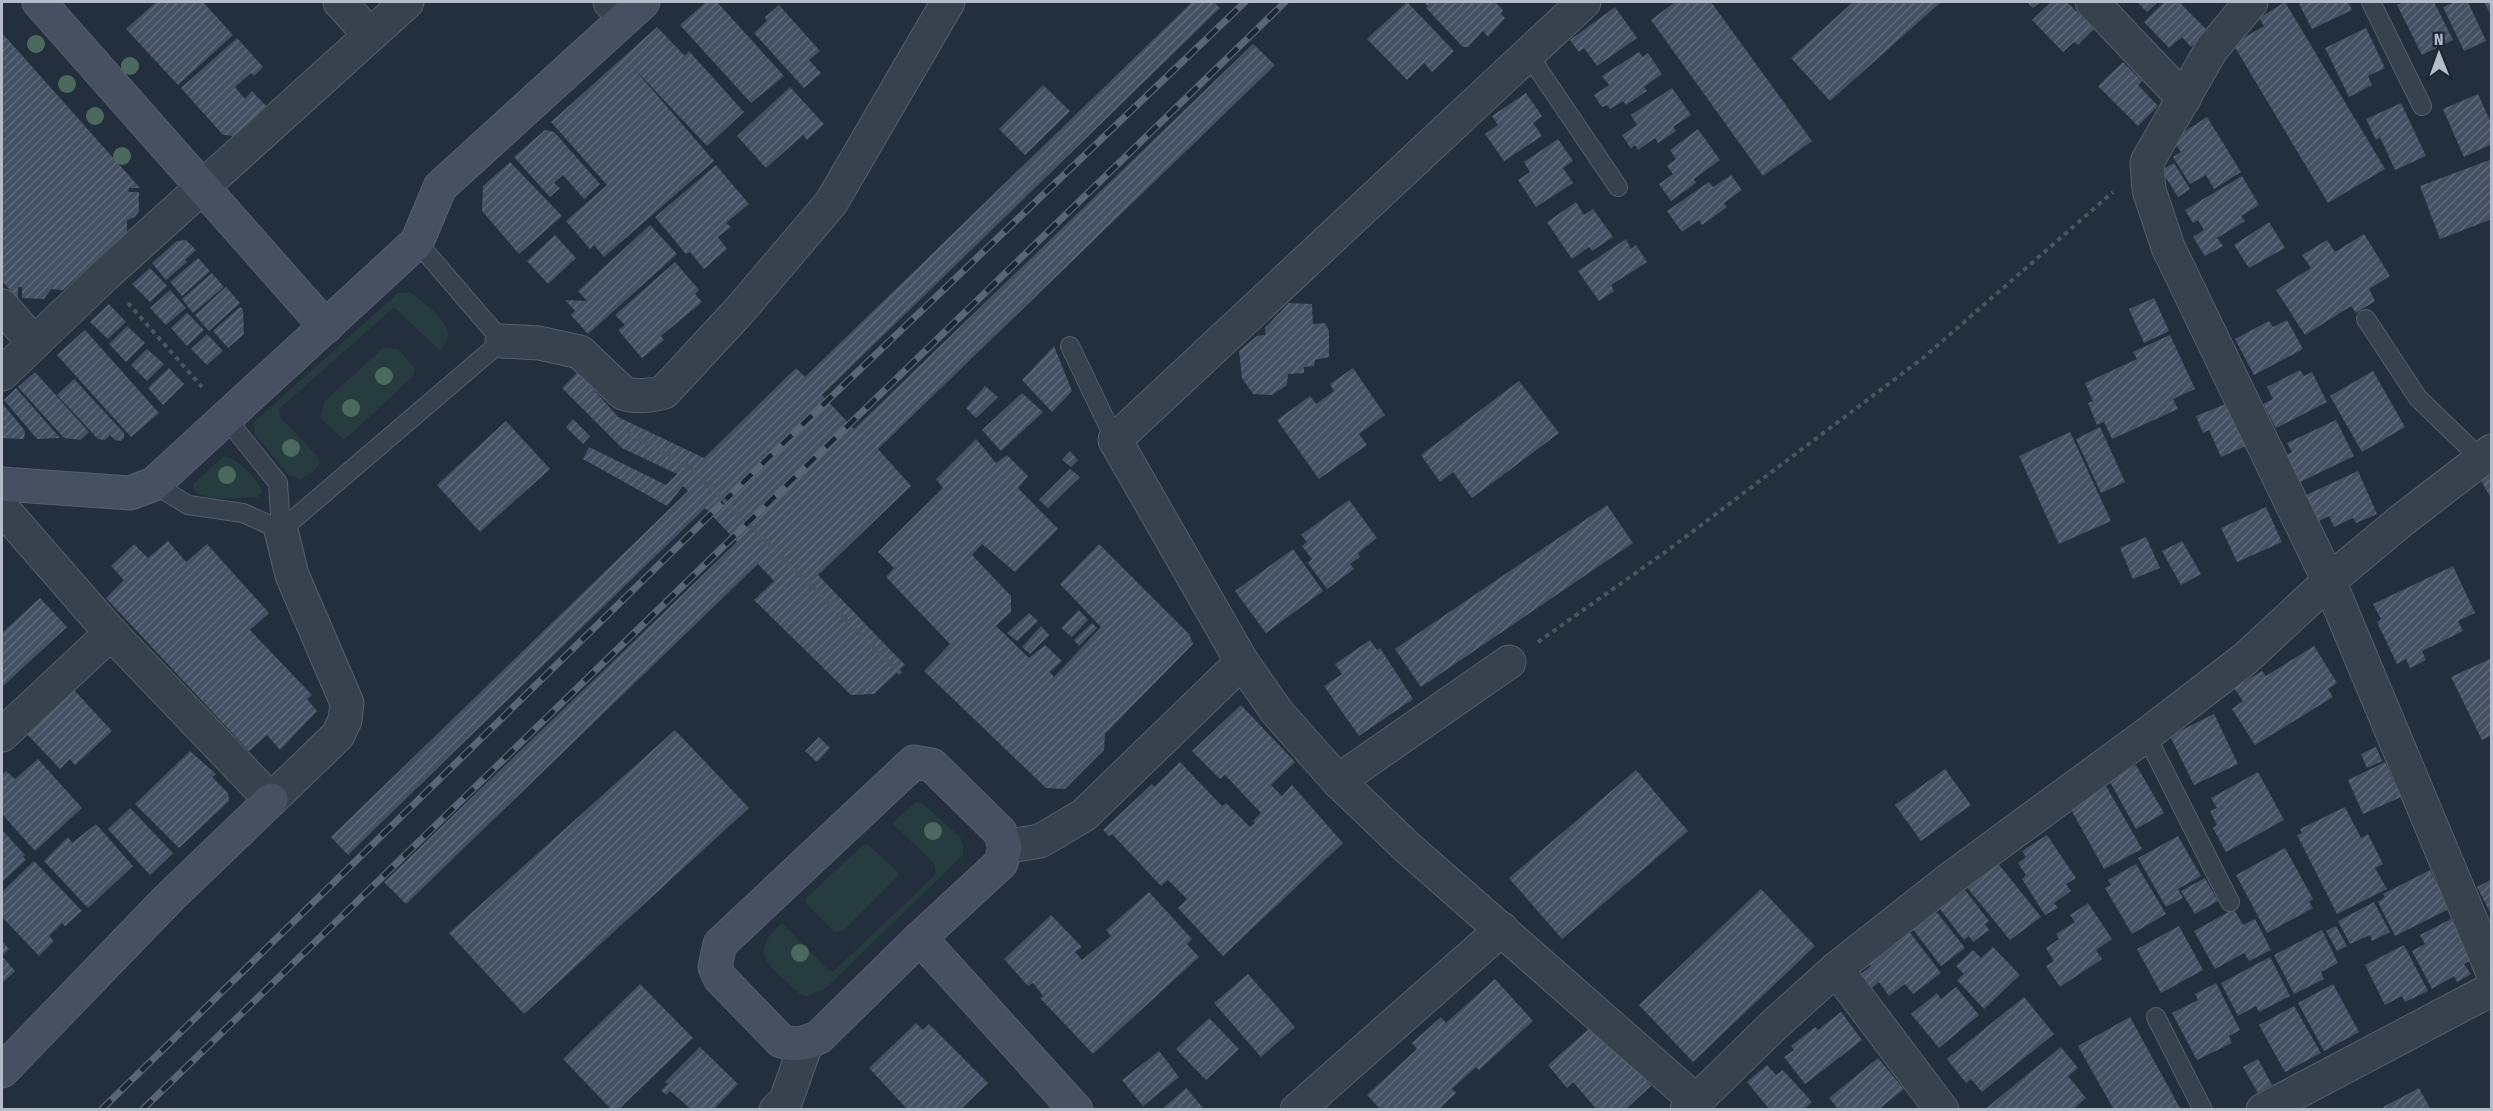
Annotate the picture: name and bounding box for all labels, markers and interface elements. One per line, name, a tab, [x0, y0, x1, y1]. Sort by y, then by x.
north arrow	[2409, 24, 2469, 84]
text: N	[2434, 30, 2444, 49]

